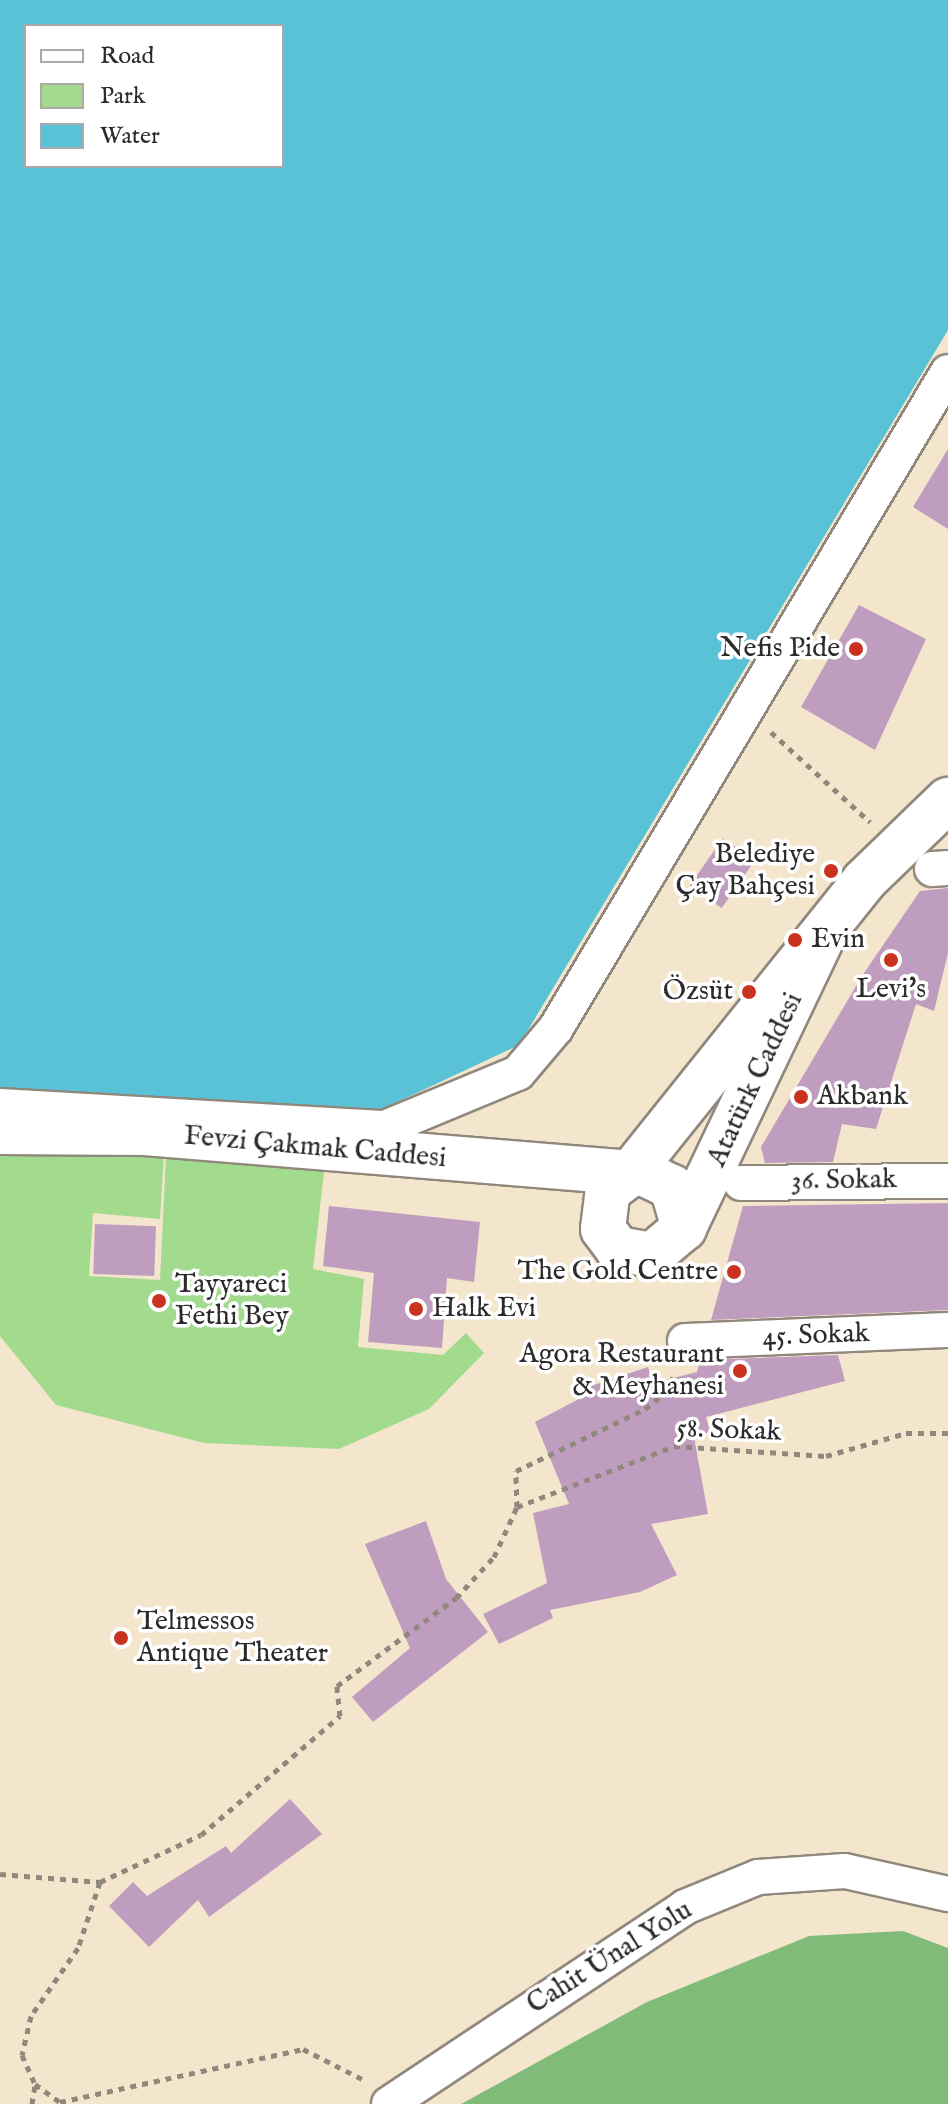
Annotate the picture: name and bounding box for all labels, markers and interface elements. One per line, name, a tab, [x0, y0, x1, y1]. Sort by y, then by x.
legend	[24, 24, 284, 168]
text: Road	[100, 41, 154, 72]
text: Park	[100, 81, 146, 112]
text: Water	[100, 121, 160, 152]
place label: Nefis Pide	[720, 632, 840, 666]
marker: Nefis Pide	[847, 640, 865, 658]
place label: Belediye Çay Bahçesi	[676, 838, 815, 904]
marker: Belediye Çay Bahçesi	[822, 862, 840, 880]
place label: Evin	[811, 923, 865, 957]
marker: Evin	[786, 931, 804, 949]
marker: Levi's	[882, 951, 900, 969]
place label: Levi's	[856, 973, 926, 1007]
place label: Özsüt	[663, 975, 733, 1009]
marker: Özsüt	[740, 983, 758, 1001]
street label: Atatürk Caddesi	[701, 988, 811, 1172]
place label: Akbank	[817, 1080, 908, 1114]
marker: Akbank	[792, 1088, 810, 1106]
street label: Fevzi Çakmak Caddesi	[182, 1120, 448, 1176]
street label: 36. Sokak	[791, 1163, 897, 1199]
place label: The Gold Centre	[517, 1255, 718, 1289]
marker: The Gold Centre	[725, 1263, 743, 1281]
place label: Tayyareci Fethi Bey	[175, 1268, 289, 1334]
marker: Tayyareci Fethi Bey	[150, 1292, 168, 1310]
place label: Halk Evi	[432, 1292, 536, 1326]
marker: Halk Evi	[407, 1300, 425, 1318]
street label: 45. Sokak	[762, 1317, 870, 1355]
place label: Agora Restaurant & Meyhanesi	[520, 1338, 724, 1404]
marker: Agora Restaurant & Meyhanesi	[731, 1362, 749, 1380]
street label: 58. Sokak	[676, 1412, 782, 1450]
place label: Telmessos Antique Theater	[137, 1605, 328, 1671]
marker: Telmessos Antique Theater	[112, 1629, 130, 1647]
street label: Cahit Ünal Yolu	[521, 1894, 699, 2022]

